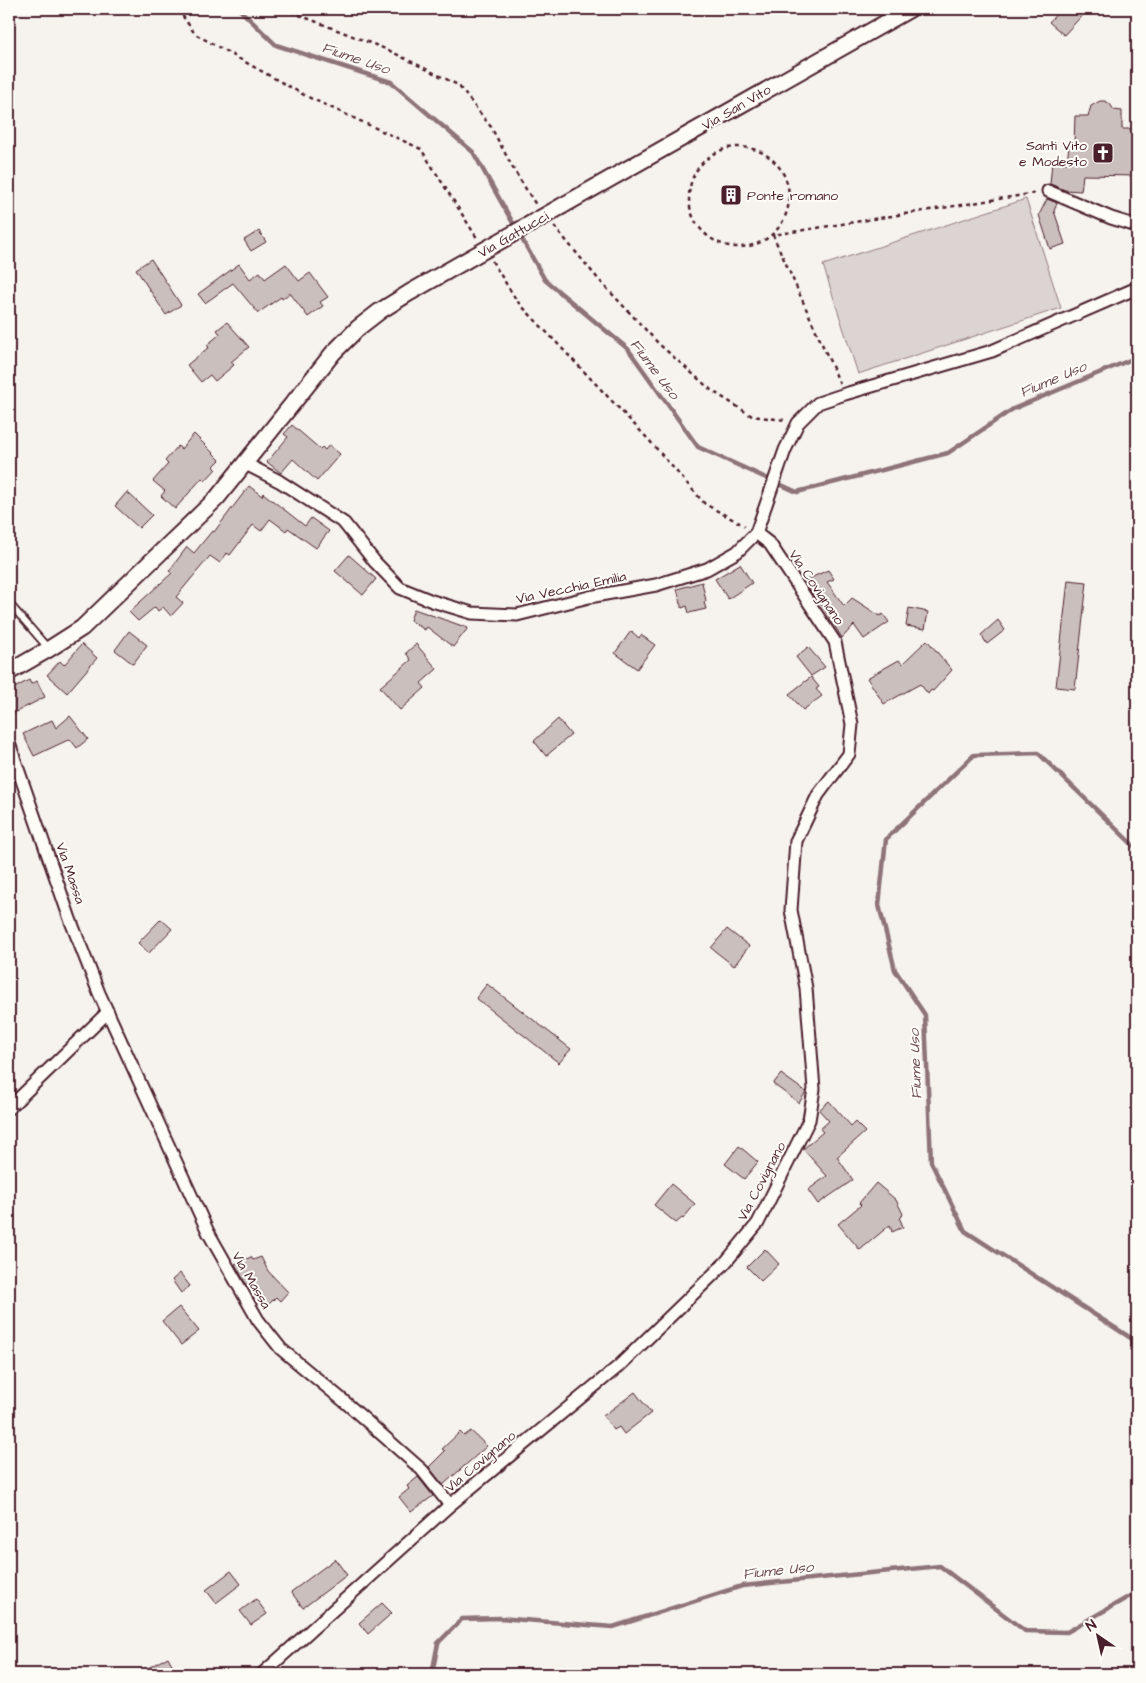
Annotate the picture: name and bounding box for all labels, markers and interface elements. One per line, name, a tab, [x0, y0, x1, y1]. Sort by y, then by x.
water label: Fiume Uso	[319, 37, 394, 80]
street label: Via San Vito	[698, 80, 775, 136]
place label: Santi Vito e Modesto	[1019, 136, 1087, 172]
church icon: Santi Vito e Modesto	[1091, 141, 1115, 165]
building icon: Ponte romano	[719, 183, 743, 207]
place label: Ponte romano	[747, 186, 838, 206]
street label: Via Gattucci	[474, 207, 553, 263]
water label: Fiume Uso	[625, 335, 685, 405]
water label: Fiume Uso	[1017, 355, 1091, 403]
street label: Via Covignano	[784, 546, 849, 629]
street label: Via Vecchia Emilia	[514, 567, 628, 609]
street label: Via Massa	[50, 840, 90, 907]
water label: Fiume Uso	[904, 1027, 927, 1100]
street label: Via Covignano	[733, 1138, 791, 1225]
street label: Via Massa	[227, 1248, 276, 1313]
street label: Via Covignano	[441, 1426, 520, 1497]
water label: Fiume Uso	[742, 1556, 816, 1585]
north arrow	[1074, 1610, 1124, 1660]
text: N	[1082, 1615, 1101, 1637]

